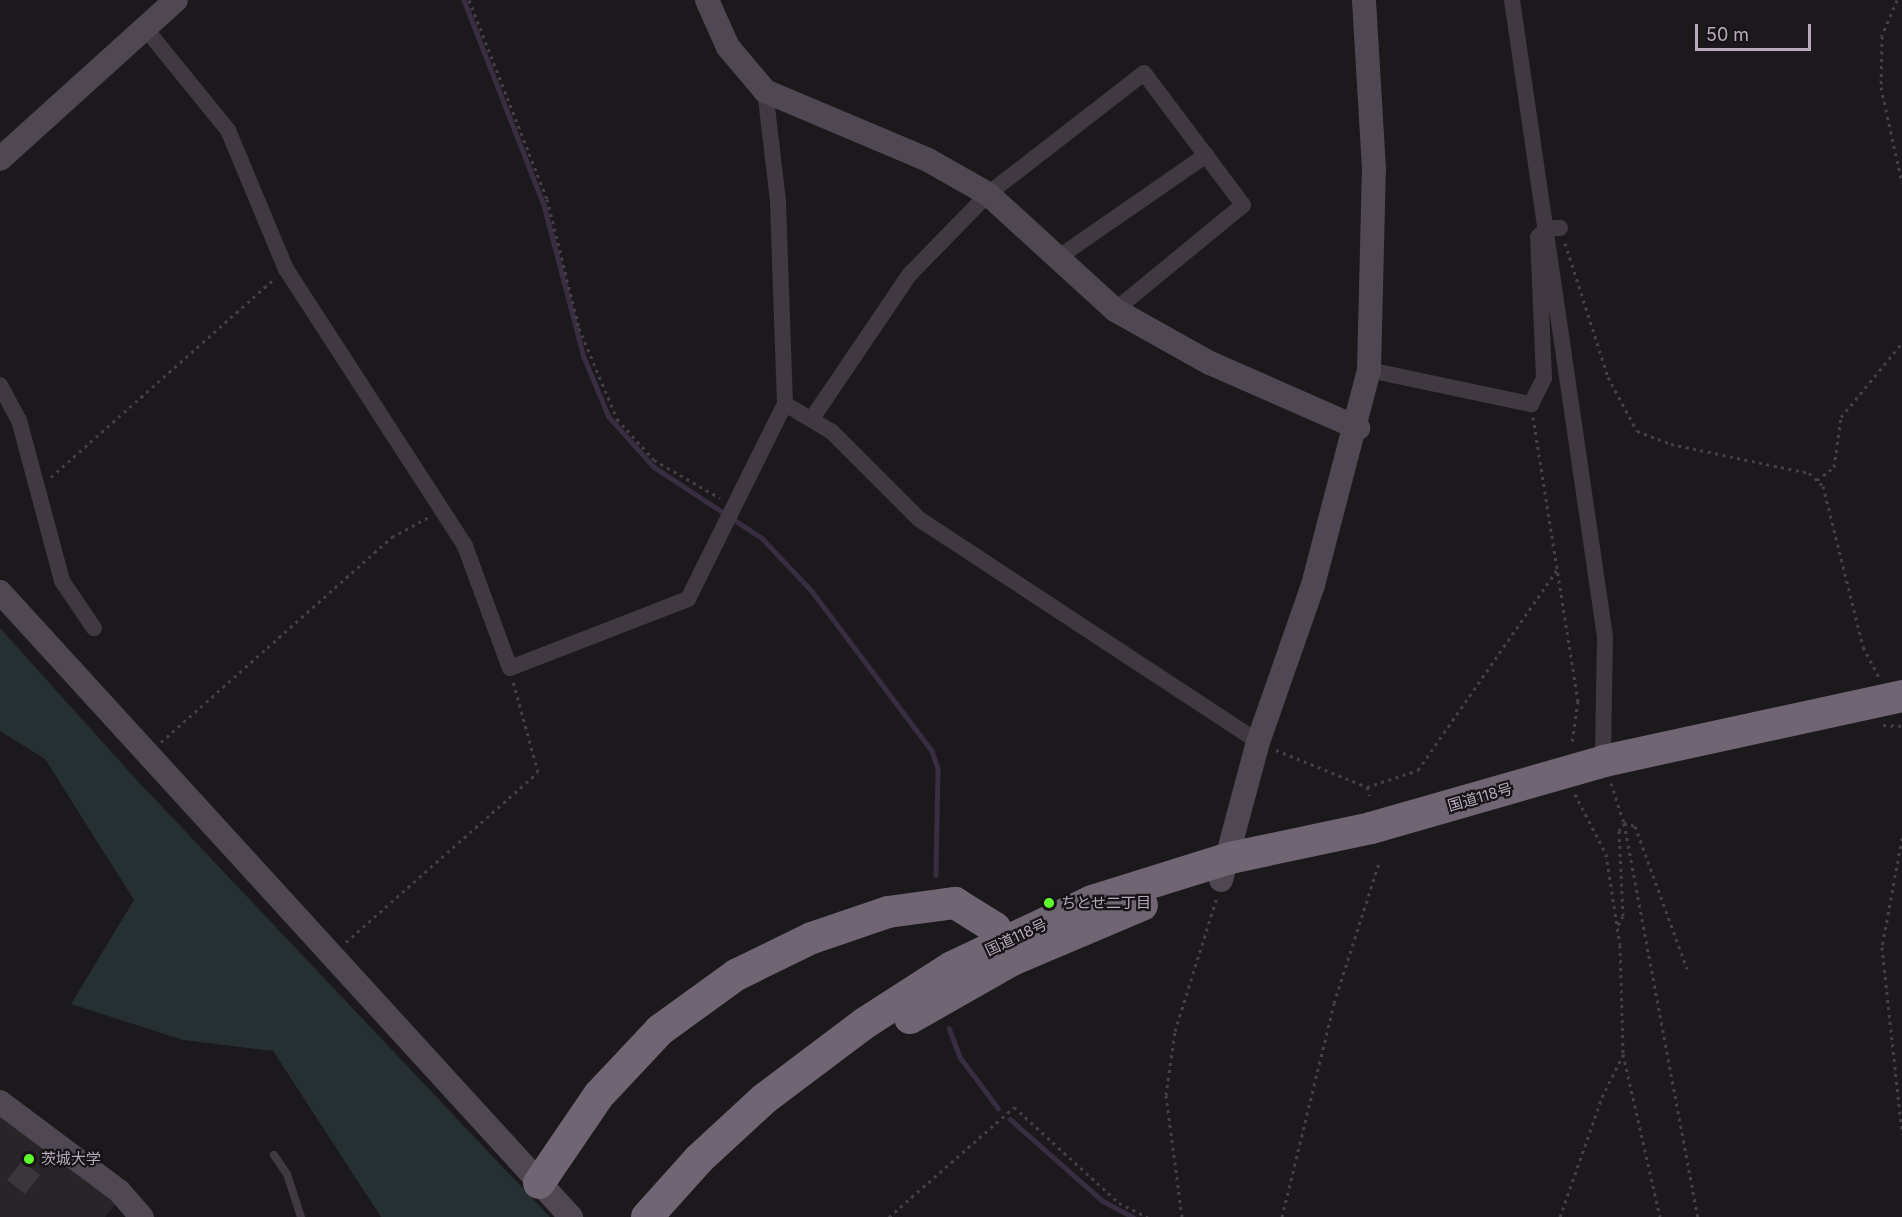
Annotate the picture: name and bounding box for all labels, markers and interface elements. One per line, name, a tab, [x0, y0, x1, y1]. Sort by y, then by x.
scale bar	[1698, 12, 1814, 50]
text: 50 m	[1706, 24, 1749, 45]
street label: 国道118号	[1446, 779, 1514, 815]
place label: ちとせ二丁目	[1061, 894, 1151, 912]
marker: ちとせ二丁目	[1042, 896, 1056, 910]
street label: 国道118号	[982, 915, 1050, 959]
place label: 茨城大学	[41, 1150, 101, 1168]
marker: 茨城大学	[22, 1152, 36, 1166]

